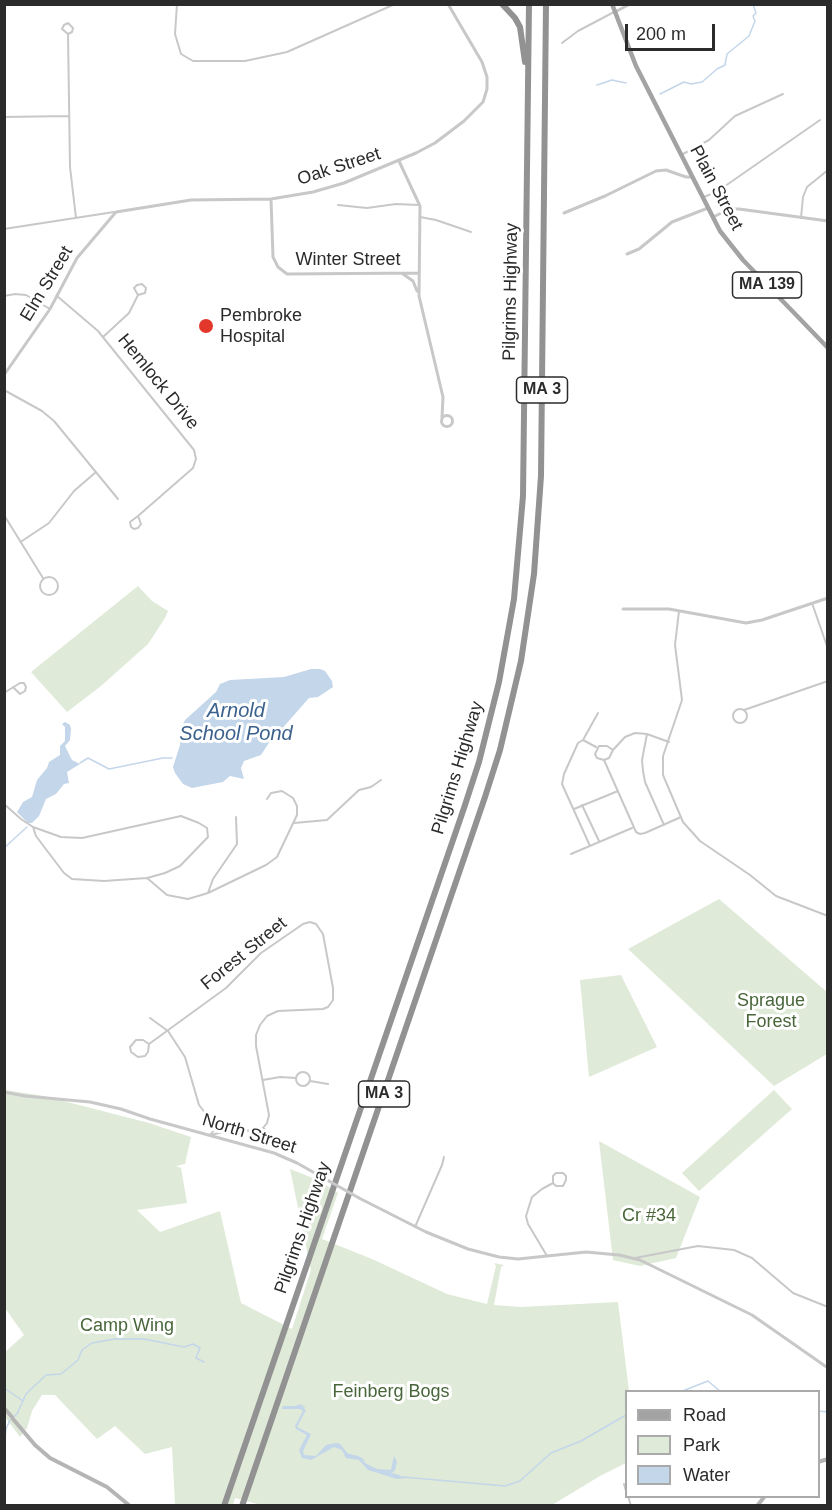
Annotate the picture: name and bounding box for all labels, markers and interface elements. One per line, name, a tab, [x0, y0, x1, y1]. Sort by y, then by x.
scale bar	[628, 12, 718, 50]
text: 200 m	[636, 24, 686, 44]
street label: Plain Street	[685, 142, 747, 234]
street label: Oak Street	[295, 143, 383, 191]
street label: Pilgrims Highway	[499, 223, 523, 361]
street label: Elm Street	[16, 242, 78, 326]
street label: Winter Street	[295, 249, 401, 271]
road number: MA 139	[732, 272, 801, 298]
place label: Pembroke Hospital	[220, 305, 302, 348]
marker: Pembroke Hospital	[197, 317, 215, 335]
street label: Hemlock Drive	[113, 330, 203, 434]
road number: MA 3	[516, 377, 568, 403]
water label: Arnold School Pond	[179, 699, 293, 746]
street label: Pilgrims Highway	[427, 699, 489, 837]
street label: Forest Street	[197, 913, 291, 995]
park label: Sprague Forest	[737, 990, 805, 1032]
road number: MA 3	[358, 1081, 410, 1107]
street label: North Street	[199, 1109, 299, 1159]
street label: Pilgrims Highway	[270, 1159, 336, 1297]
park label: Cr #34	[622, 1205, 676, 1227]
park label: Camp Wing	[80, 1315, 174, 1337]
park label: Feinberg Bogs	[332, 1381, 450, 1403]
legend	[625, 1390, 820, 1498]
text: Road	[683, 1405, 726, 1425]
text: Park	[683, 1435, 720, 1455]
text: Water	[683, 1465, 730, 1485]

